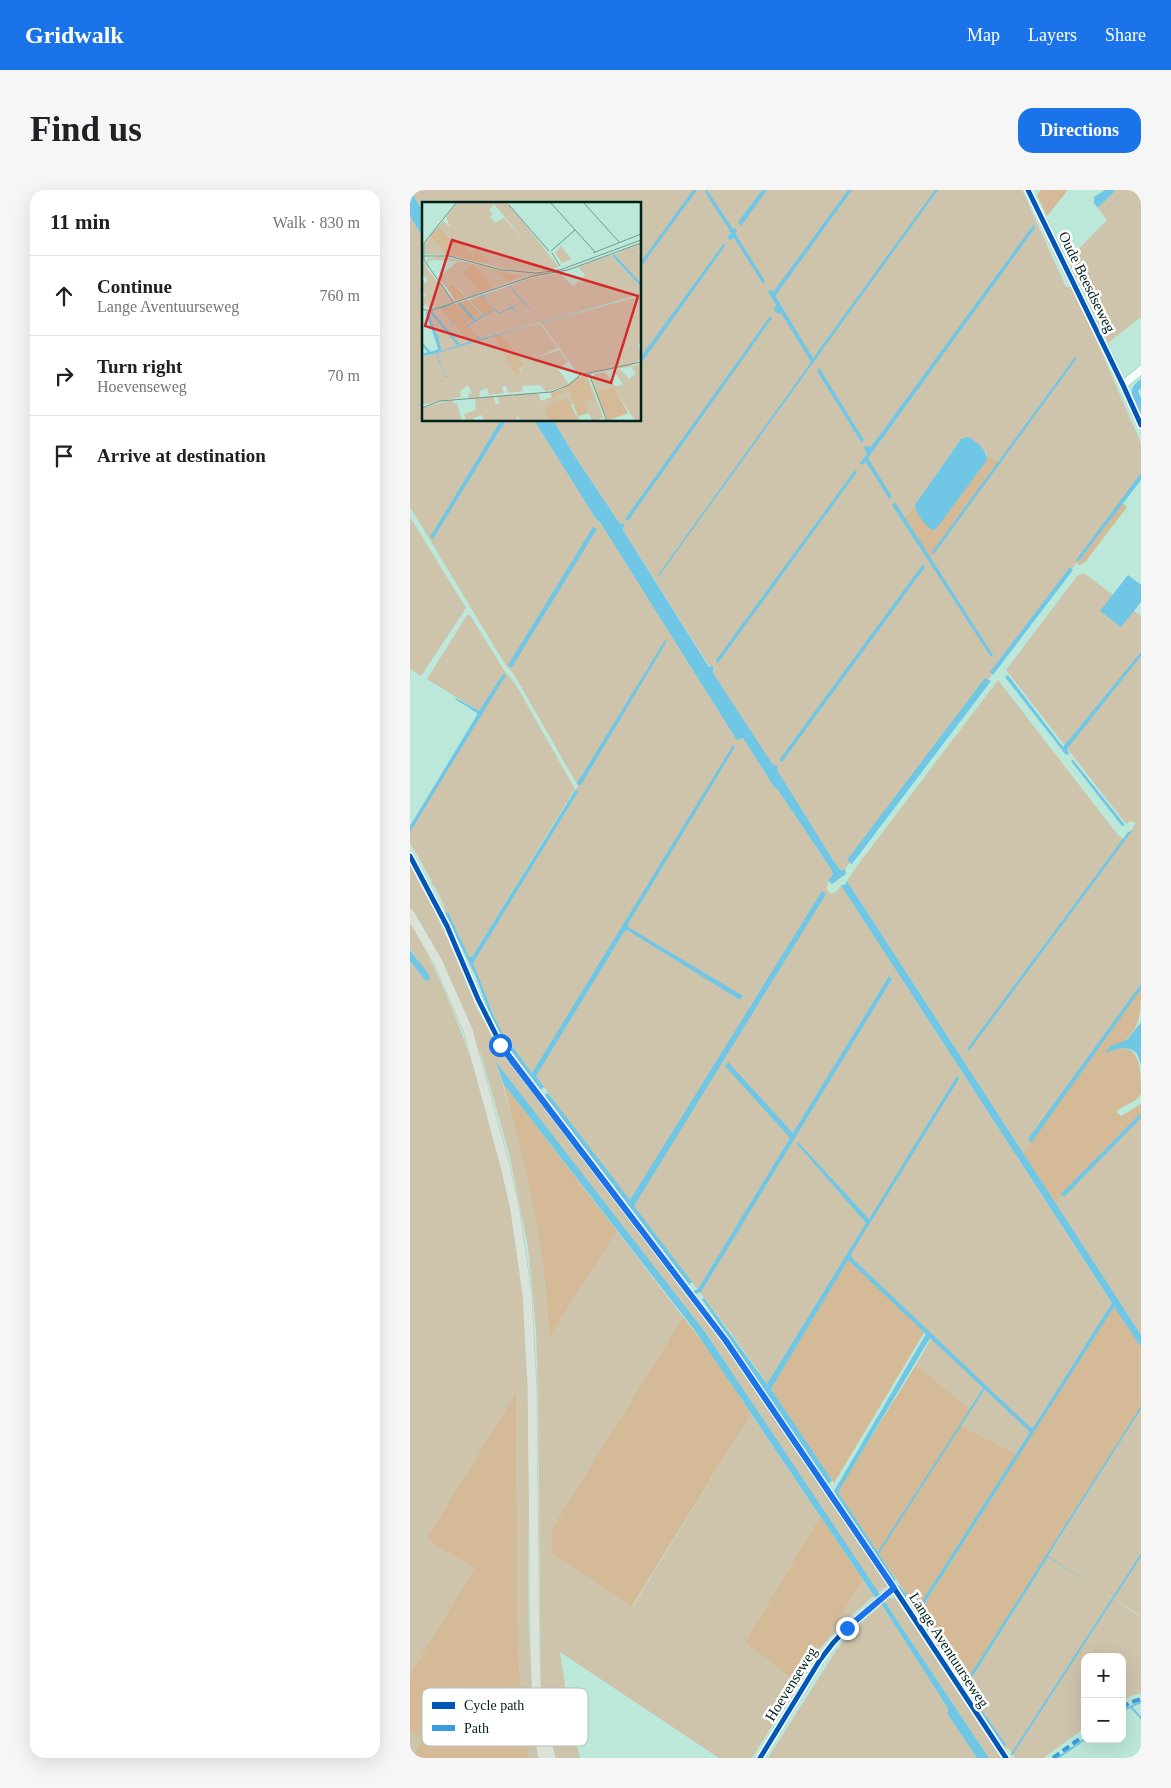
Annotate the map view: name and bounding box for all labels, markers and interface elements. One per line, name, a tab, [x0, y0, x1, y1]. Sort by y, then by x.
text: Gridwalk	[25, 22, 124, 48]
text: Map	[967, 25, 1000, 45]
text: Layers	[1028, 25, 1077, 45]
text: Share	[1105, 25, 1146, 45]
button: Directions	[1018, 108, 1141, 153]
text: Find us	[30, 110, 142, 149]
inset map	[422, 202, 641, 421]
text: 11 min	[50, 210, 110, 234]
text: Walk · 830 m	[273, 214, 360, 231]
street label: Oude Beesdseweg	[1056, 229, 1119, 336]
text: Continue	[97, 276, 172, 297]
icon: ahead	[50, 282, 78, 310]
text: 760 m	[320, 287, 360, 304]
text: Lange Aventuurseweg	[97, 298, 239, 315]
text: Turn right	[97, 356, 182, 377]
icon: right	[50, 362, 78, 390]
text: 70 m	[328, 367, 360, 384]
text: Hoevenseweg	[97, 378, 187, 395]
icon: arrive	[50, 442, 78, 470]
text: Arrive at destination	[97, 445, 266, 466]
route start	[489, 1034, 512, 1057]
street label: Lange Aventuurseweg	[906, 1590, 992, 1711]
route end	[836, 1617, 859, 1640]
street label: Hoevenseweg	[762, 1644, 820, 1724]
map controls	[1081, 1653, 1126, 1743]
button: +	[1081, 1653, 1126, 1698]
legend	[422, 1688, 588, 1746]
text: Cycle path	[464, 1698, 524, 1713]
button: −	[1081, 1698, 1126, 1743]
text: Path	[464, 1721, 489, 1736]

